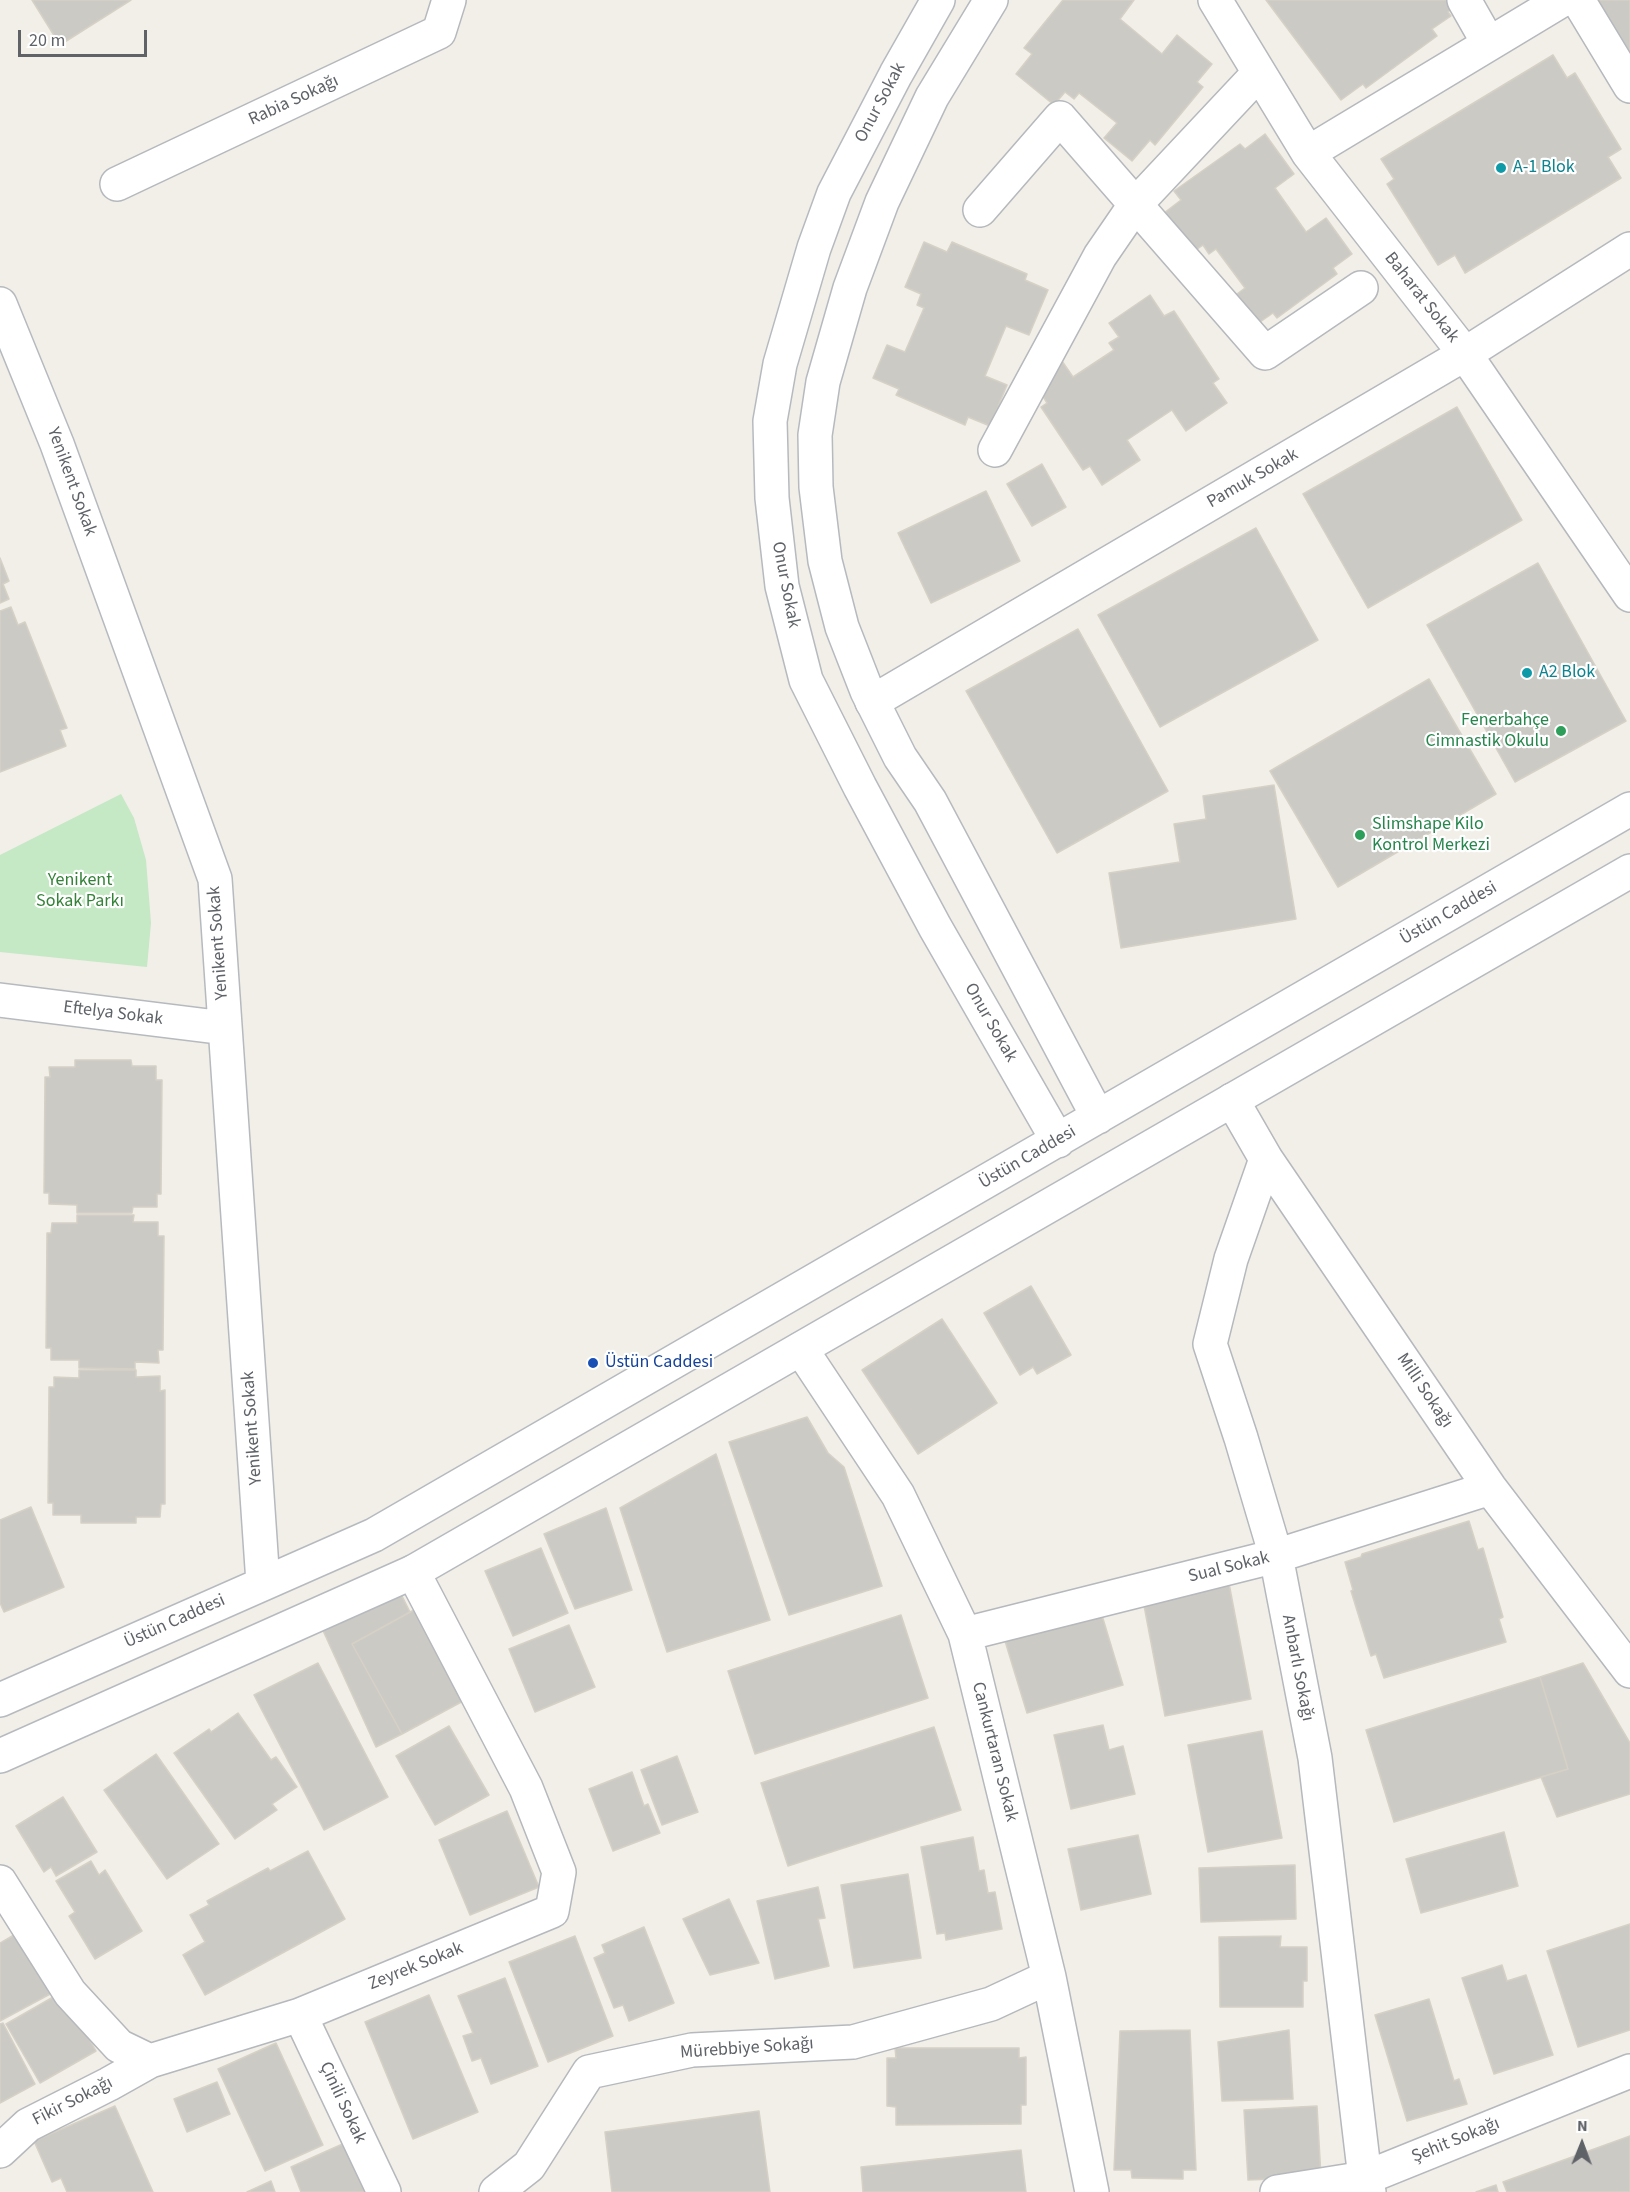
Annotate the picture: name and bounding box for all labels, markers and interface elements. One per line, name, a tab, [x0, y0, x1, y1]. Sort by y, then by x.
scale bar	[21, 18, 150, 56]
text: 20 m	[29, 28, 65, 53]
street label: Onur Sokak	[851, 59, 911, 147]
street label: Rabia Sokağı	[245, 71, 343, 131]
place label: A-1 Blok	[1513, 157, 1575, 179]
marker: A-1 Blok	[1494, 161, 1508, 175]
street label: Baharat Sokak	[1379, 248, 1463, 348]
street label: Yenikent Sokak	[41, 425, 101, 539]
street label: Pamuk Sokak	[1204, 444, 1302, 514]
street label: Onur Sokak	[766, 540, 804, 630]
place label: A2 Blok	[1539, 662, 1595, 684]
marker: A2 Blok	[1520, 666, 1534, 680]
place label: Fenerbahçe Cimnastik Okulu	[1425, 710, 1549, 752]
marker: Fenerbahçe Cimnastik Okulu	[1554, 724, 1568, 738]
place label: Slimshape Kilo Kontrol Merkezi	[1372, 814, 1490, 856]
marker: Slimshape Kilo Kontrol Merkezi	[1353, 828, 1367, 842]
park label: Yenikent Sokak Parkı	[36, 870, 124, 912]
street label: Üstün Caddesi	[1397, 878, 1501, 950]
street label: Yenikent Sokak	[204, 885, 234, 1001]
street label: Onur Sokak	[959, 980, 1021, 1066]
street label: Eftelya Sokak	[62, 997, 164, 1031]
street label: Üstün Caddesi	[976, 1122, 1080, 1194]
street label: Milli Sokağı	[1391, 1350, 1457, 1432]
place label: Üstün Caddesi	[605, 1352, 713, 1374]
marker: Üstün Caddesi	[586, 1356, 600, 1370]
street label: Yenikent Sokak	[238, 1370, 268, 1486]
street label: Sual Sokak	[1186, 1548, 1272, 1588]
street label: Üstün Caddesi	[121, 1590, 229, 1654]
street label: Anbarlı Sokağı	[1276, 1613, 1318, 1723]
street label: Cankurtaran Sokak	[966, 1680, 1022, 1824]
street label: Zeyrek Sokak	[365, 1938, 467, 1996]
street label: Mürebbiye Sokağı	[680, 2034, 814, 2064]
street label: Çinili Sokak	[314, 2059, 370, 2147]
street label: Fikir Sokağı	[29, 2073, 117, 2131]
street label: Şehit Sokağı	[1409, 2114, 1503, 2168]
north arrow	[1552, 2114, 1612, 2174]
text: N	[1577, 2115, 1588, 2137]

